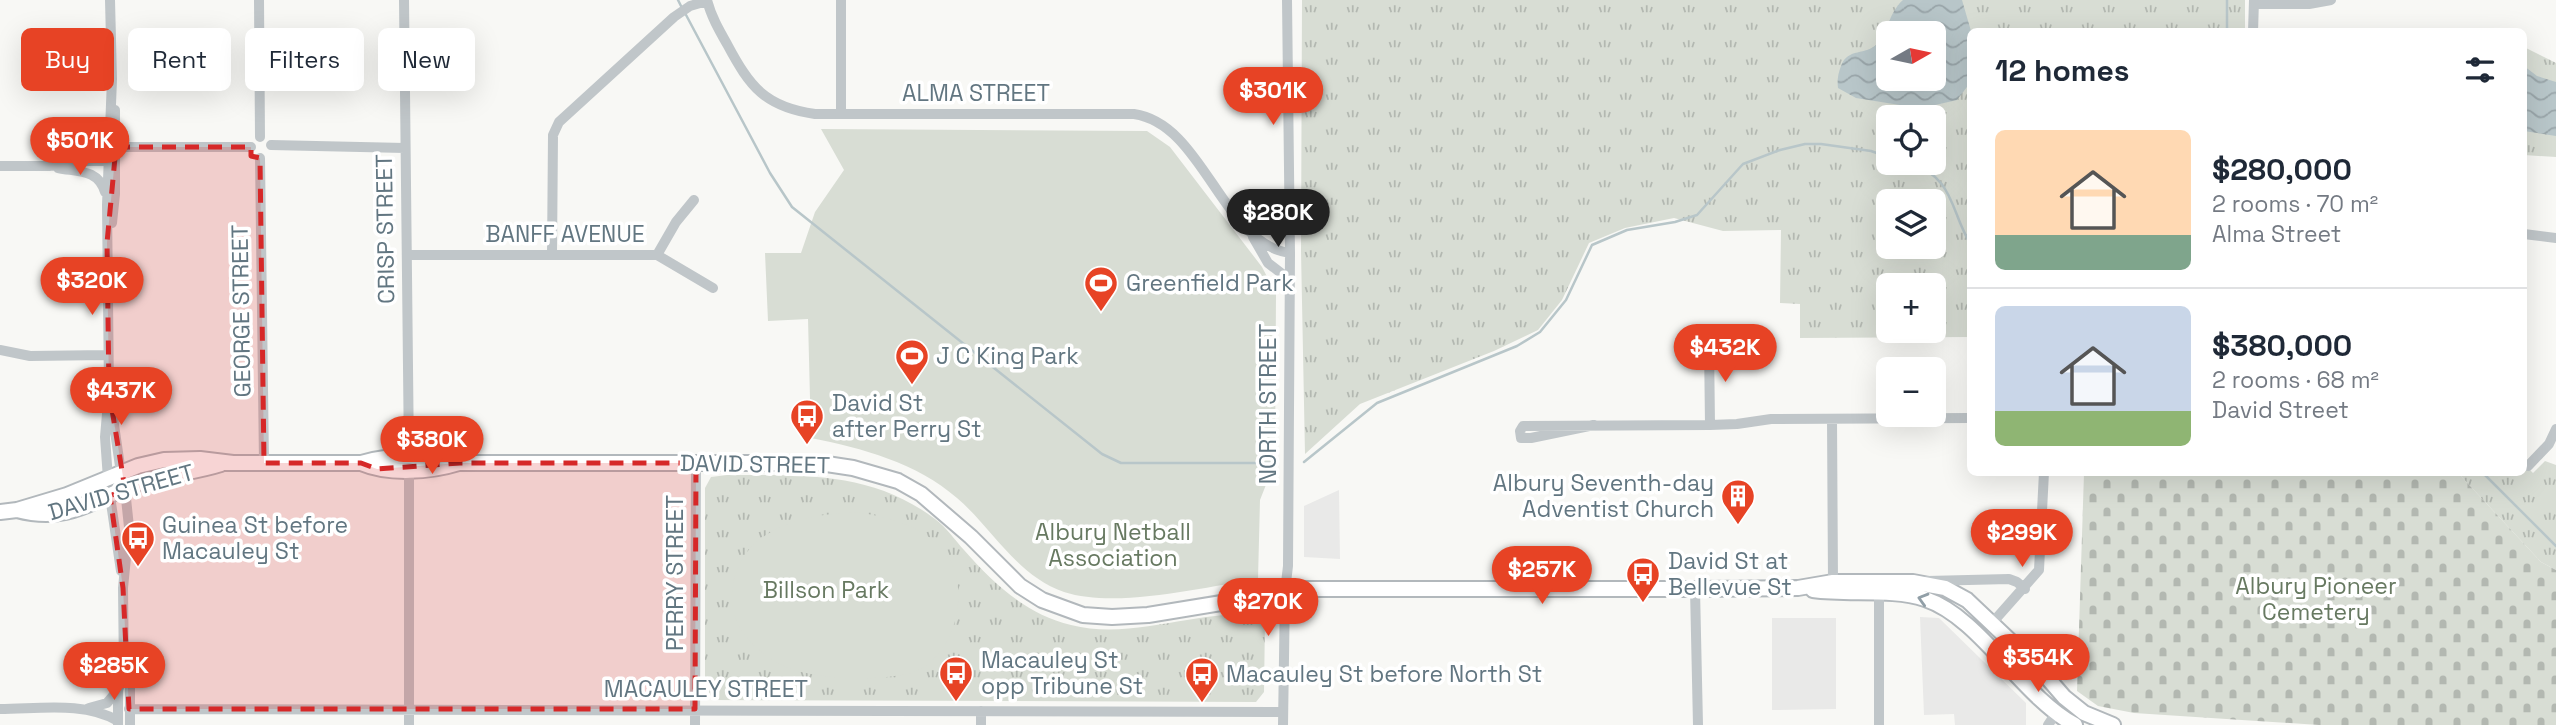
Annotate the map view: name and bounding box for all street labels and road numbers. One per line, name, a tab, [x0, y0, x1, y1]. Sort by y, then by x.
street label: ALMA STREET	[902, 78, 1050, 108]
street label: CRISP STREET	[369, 154, 401, 304]
street label: BANFF AVENUE	[485, 219, 645, 249]
street label: GEORGE STREET	[224, 224, 258, 398]
street label: NORTH STREET	[1253, 324, 1283, 484]
street label: DAVID STREET	[680, 448, 830, 480]
street label: DAVID STREET	[45, 457, 197, 527]
street label: PERRY STREET	[660, 495, 690, 651]
street label: MACAULEY STREET	[604, 674, 808, 704]

